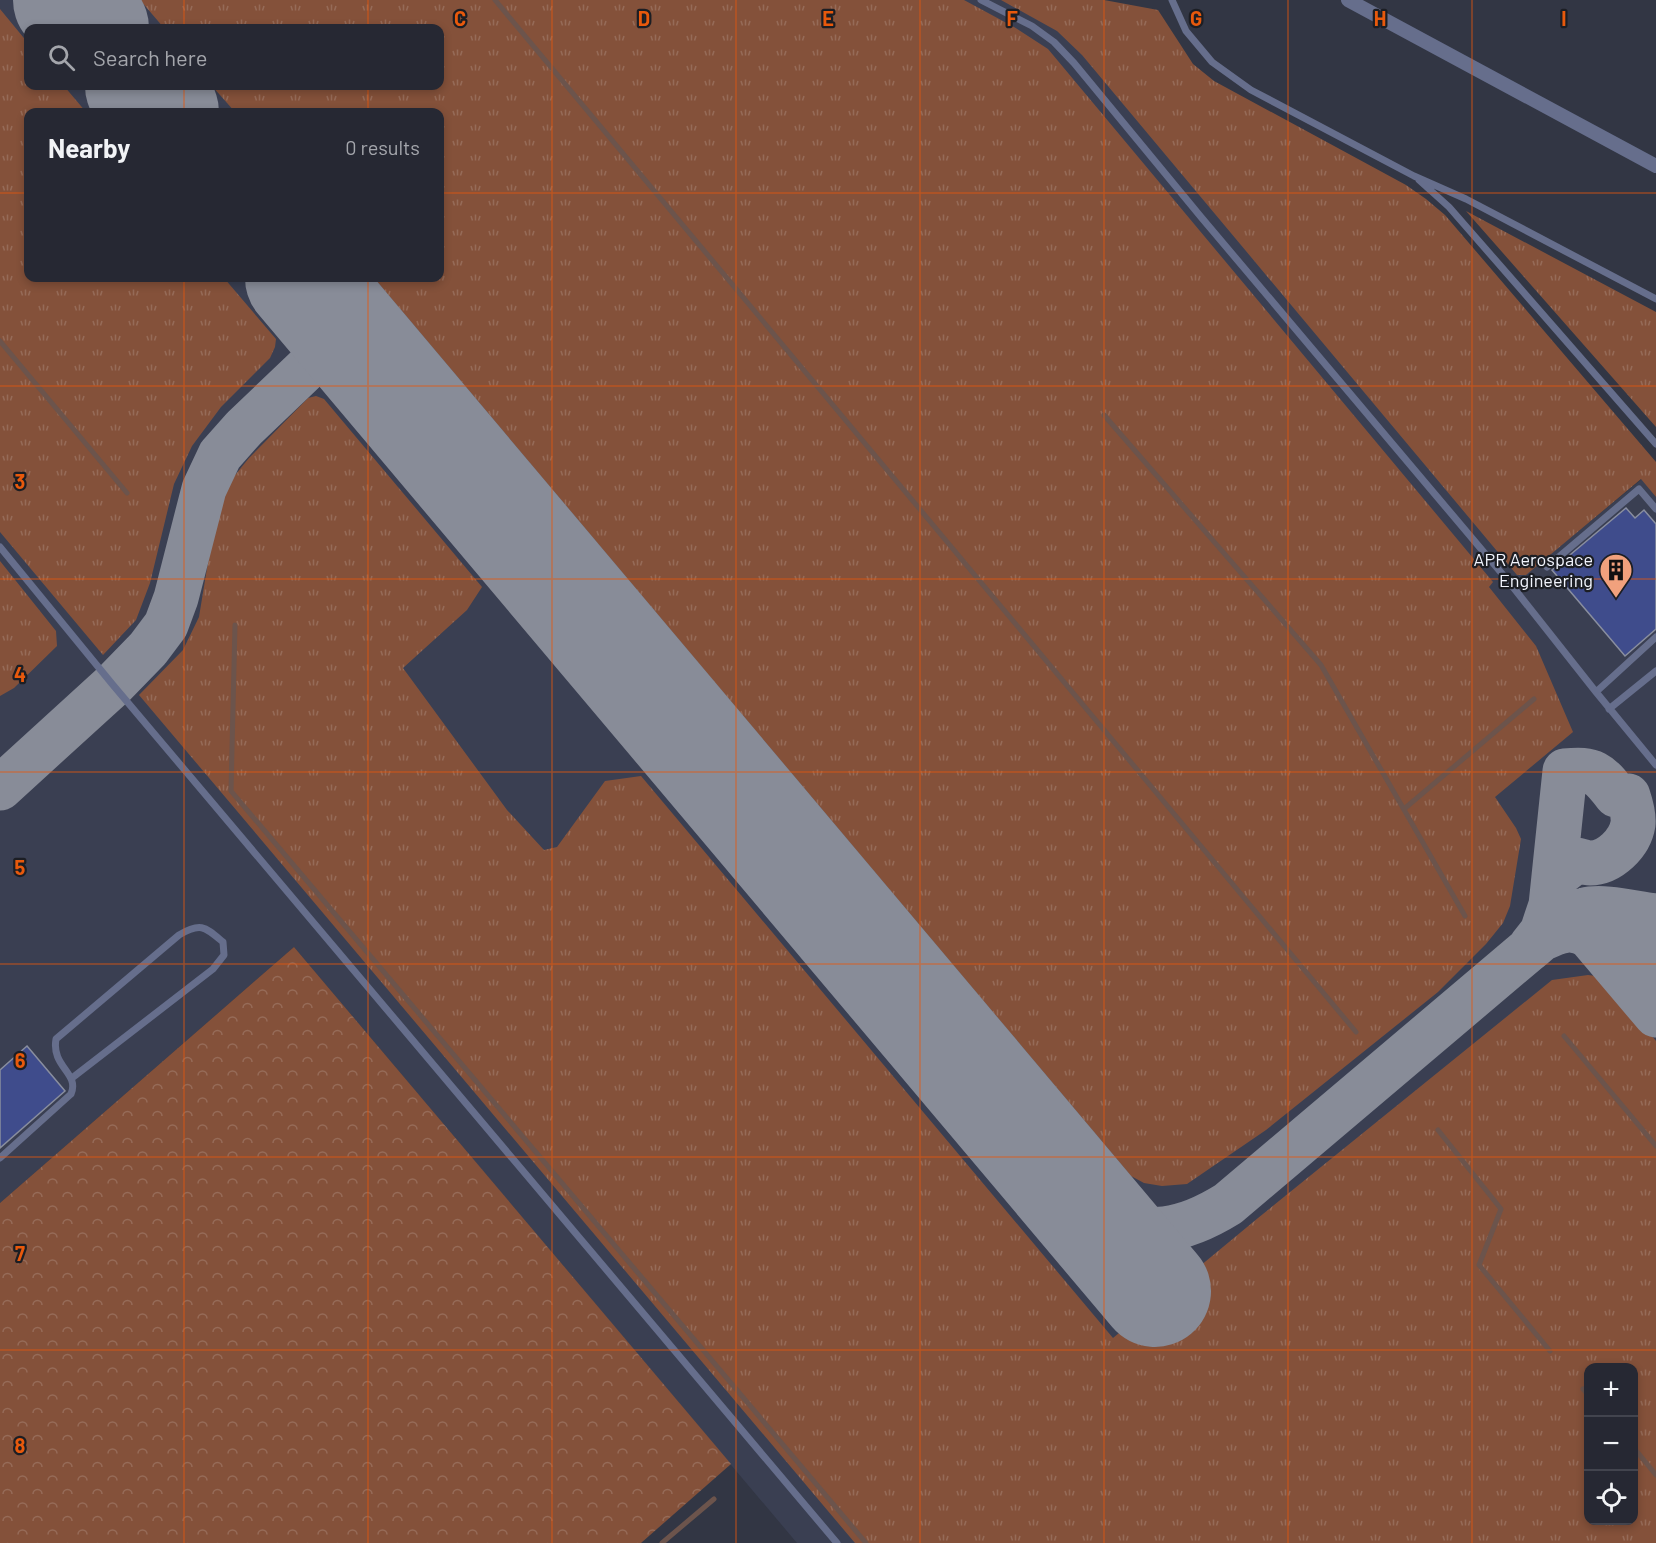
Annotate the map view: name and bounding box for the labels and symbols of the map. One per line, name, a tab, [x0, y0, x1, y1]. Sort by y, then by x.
text: C	[454, 6, 466, 30]
text: D	[638, 6, 650, 30]
text: E	[822, 6, 834, 30]
text: F	[1006, 6, 1018, 30]
text: G	[1190, 6, 1202, 30]
text: H	[1374, 6, 1386, 30]
text: I	[1561, 6, 1567, 30]
text: 3	[15, 469, 25, 493]
place label: APR Aerospace Engineering	[1474, 548, 1593, 591]
building icon: APR Aerospace Engineering	[1598, 552, 1634, 599]
text: 4	[14, 662, 26, 686]
text: 5	[15, 855, 26, 879]
text: 6	[15, 1048, 26, 1072]
text: 7	[15, 1241, 25, 1265]
text: 8	[15, 1433, 26, 1457]

